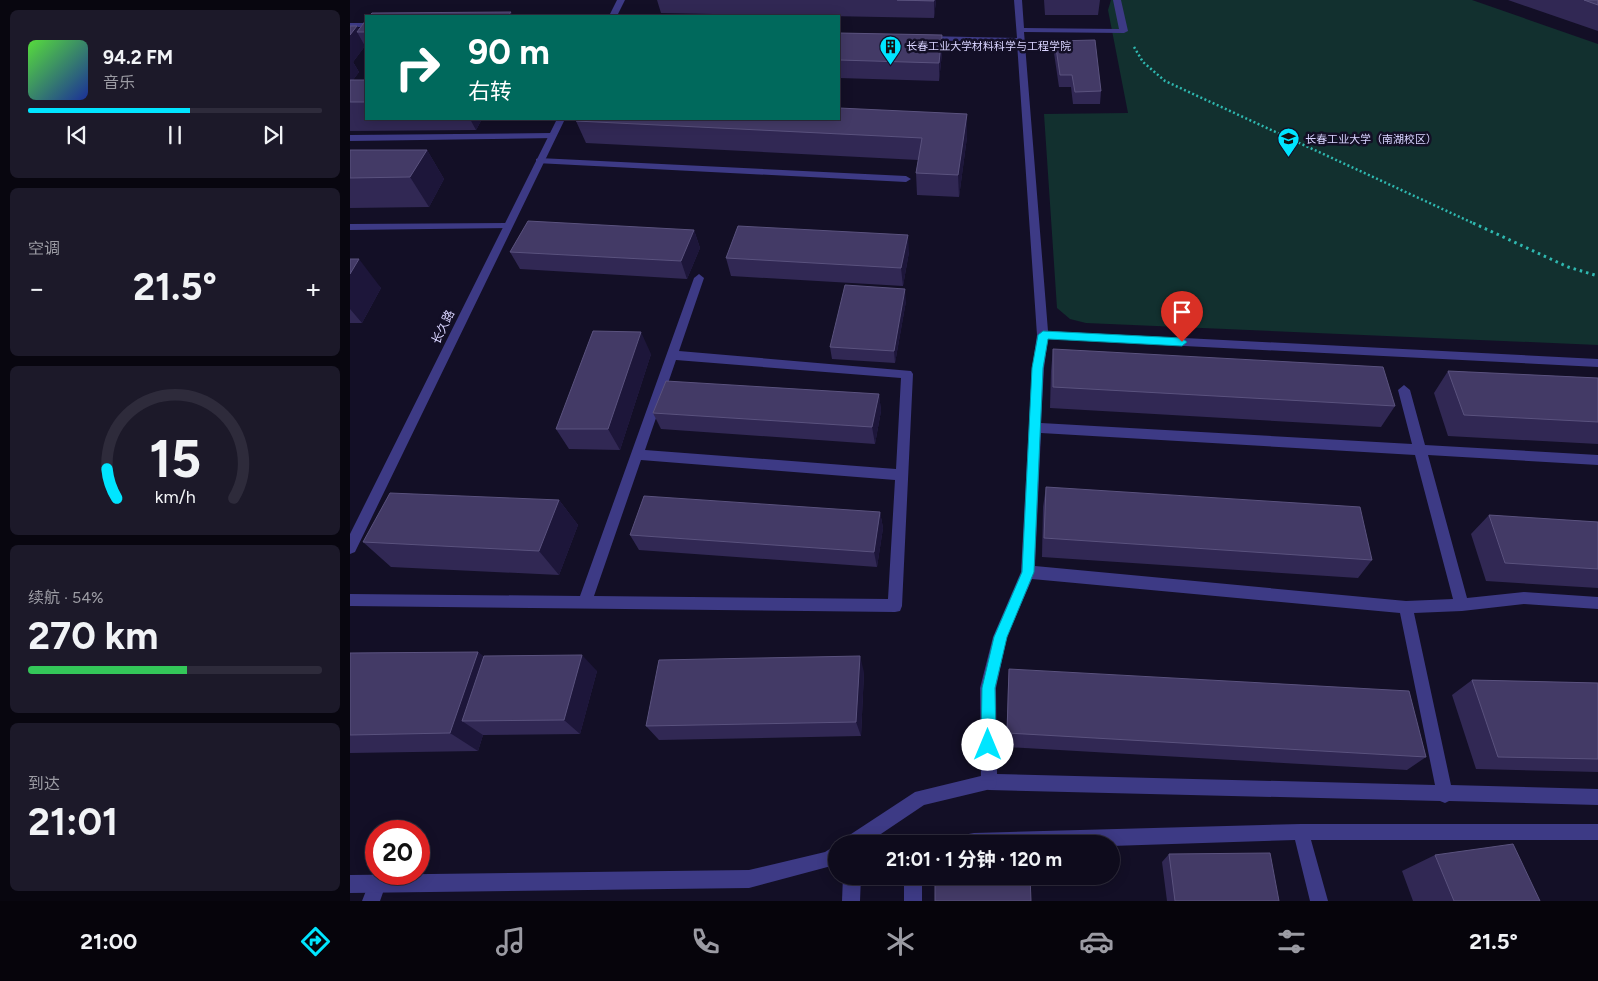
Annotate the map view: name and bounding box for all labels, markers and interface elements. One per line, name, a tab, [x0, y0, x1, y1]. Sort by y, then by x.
text: 90 m	[468, 31, 550, 73]
building icon: 长春工业大学材料科学与工程学院	[878, 34, 902, 65]
icon: right	[385, 35, 450, 100]
place label: 长春工业大学材料科学与工程学院	[906, 40, 1071, 53]
text: 94.2 FM	[103, 46, 173, 69]
text: 音乐	[103, 73, 135, 92]
text: 右转	[468, 78, 512, 105]
icon: previous	[63, 121, 91, 149]
icon: pause	[161, 121, 189, 149]
icon: next	[259, 121, 287, 149]
school or university icon: 长春工业大学（南湖校区）	[1277, 127, 1301, 158]
place label: 长春工业大学（南湖校区）	[1305, 133, 1437, 146]
text: 空调	[28, 239, 60, 258]
text: 21.5°	[133, 264, 217, 310]
text: −	[28, 271, 45, 305]
text: +	[305, 271, 322, 305]
pin	[1161, 291, 1203, 342]
icon: arrive	[1168, 298, 1196, 326]
street label: 长久路	[429, 308, 457, 346]
text: 15	[149, 428, 201, 490]
text: km/h	[155, 486, 195, 507]
text: 续航 · 54%	[28, 588, 104, 607]
text: 270 km	[28, 613, 158, 659]
position arrow	[961, 718, 1013, 770]
text: 到达	[28, 774, 60, 793]
text: 21:01	[28, 799, 118, 845]
speed limit sign: 20	[365, 820, 430, 885]
text: 21:01 · 1 分钟 · 120 m	[886, 848, 1062, 871]
icon: directions	[298, 924, 333, 959]
icon: music	[493, 924, 528, 959]
icon: phone	[688, 924, 723, 959]
icon: climate	[883, 924, 918, 959]
icon: car	[1079, 924, 1114, 959]
icon: filters	[1274, 924, 1309, 959]
text: 21:00	[80, 928, 137, 955]
text: 21.5°	[1469, 928, 1518, 955]

